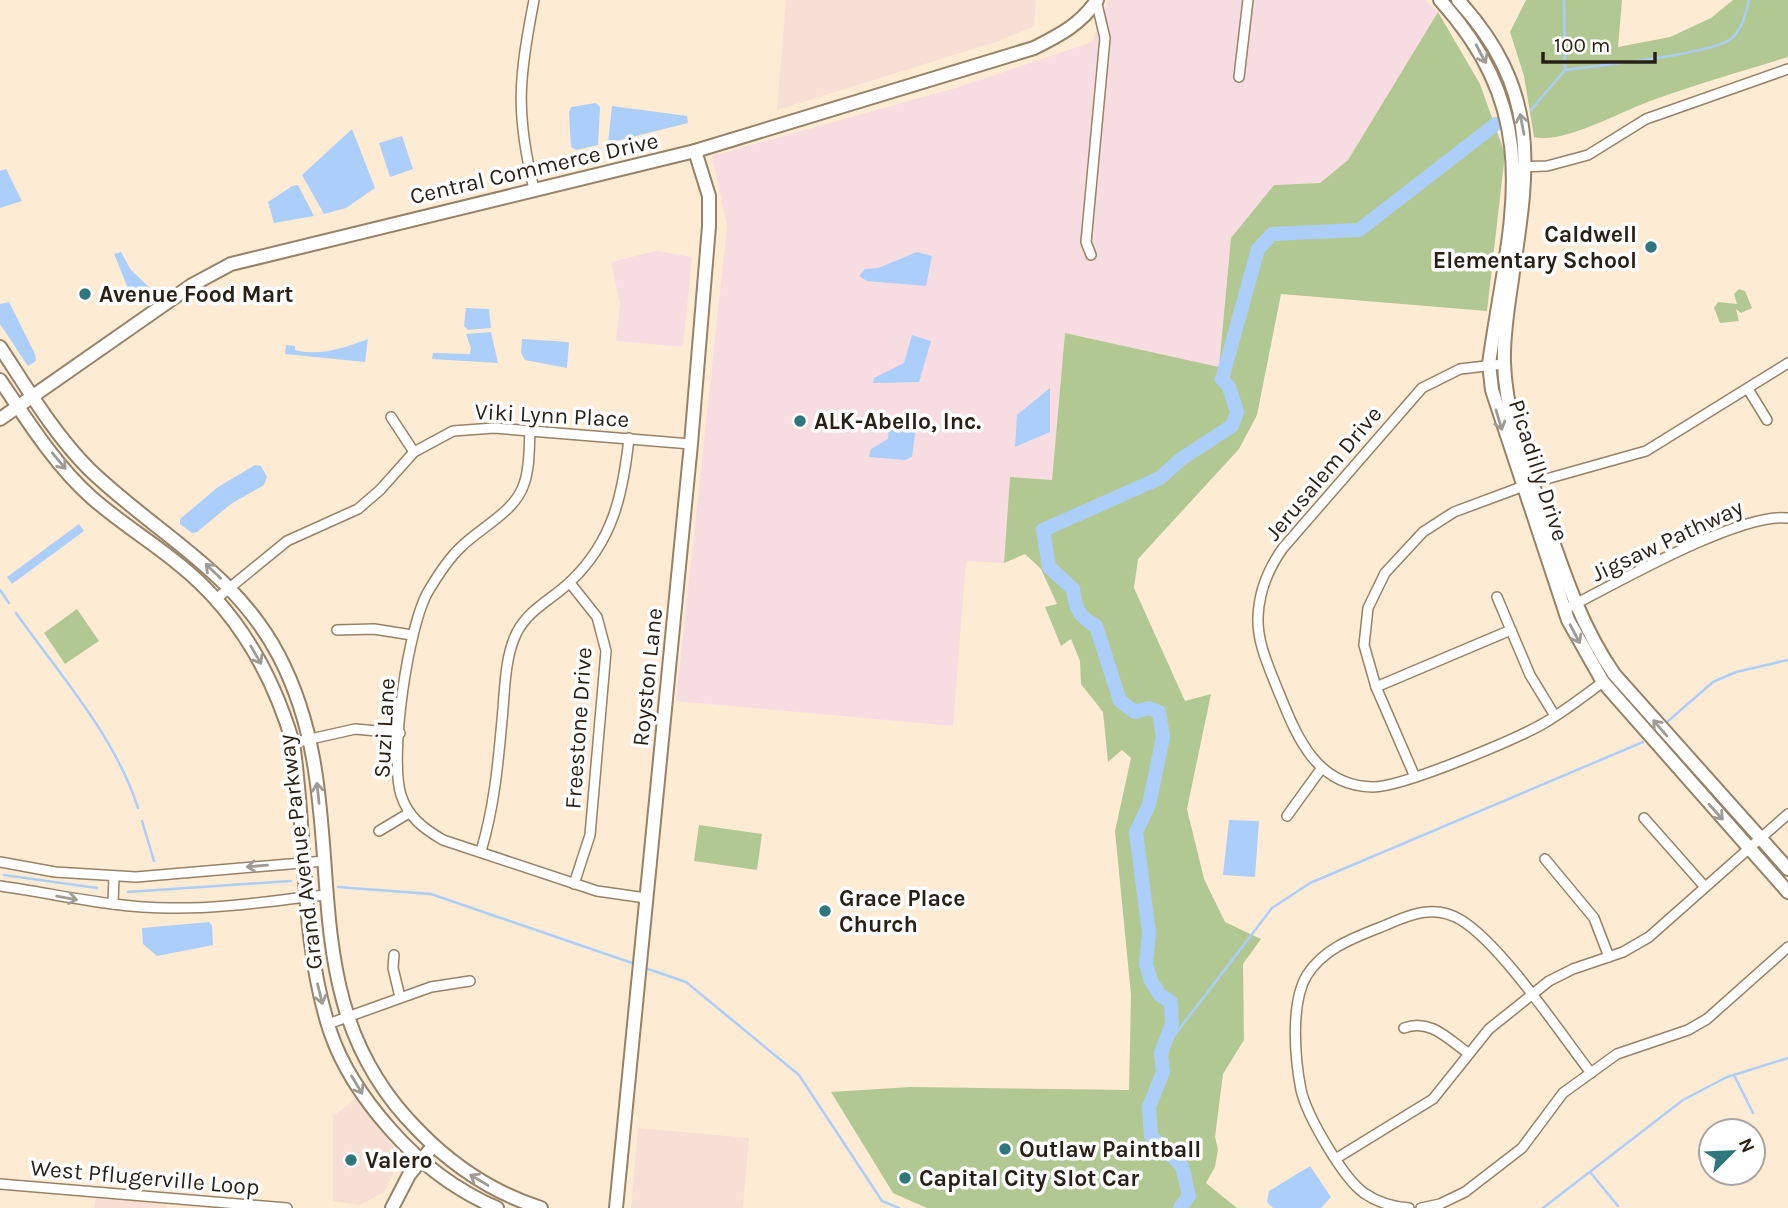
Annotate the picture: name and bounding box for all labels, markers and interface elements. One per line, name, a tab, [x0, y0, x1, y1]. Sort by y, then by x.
scale bar	[1543, 21, 1655, 65]
text: 100 m	[1554, 33, 1611, 57]
one-way arrow	[1475, 43, 1489, 64]
one-way arrow	[1514, 113, 1528, 136]
street label: Central Commerce Drive	[407, 127, 661, 210]
place label: Caldwell Elementary School	[1433, 221, 1637, 274]
marker: Caldwell Elementary School	[1643, 239, 1659, 255]
place label: Avenue Food Mart	[99, 281, 293, 308]
marker: Avenue Food Mart	[77, 286, 93, 302]
street label: Picadilly Drive	[1503, 396, 1574, 544]
street label: Viki Lynn Place	[474, 398, 630, 433]
street label: Jerusalem Drive	[1259, 401, 1387, 546]
place label: ALK-Abello, Inc.	[814, 408, 981, 435]
one-way arrow	[1494, 409, 1507, 431]
marker: ALK-Abello, Inc.	[792, 413, 808, 429]
one-way arrow	[51, 452, 67, 470]
street label: Jigsaw Pathway	[1587, 493, 1747, 587]
one-way arrow	[205, 562, 222, 579]
street label: Royston Lane	[627, 606, 668, 748]
one-way arrow	[1569, 623, 1582, 644]
one-way arrow	[249, 644, 263, 664]
street label: Freestone Drive	[559, 646, 598, 810]
street label: Suzi Lane	[368, 677, 401, 779]
one-way arrow	[1652, 719, 1668, 737]
street label: Grand Avenue Parkway	[273, 733, 328, 971]
one-way arrow	[312, 782, 325, 805]
one-way arrow	[1708, 802, 1724, 820]
one-way arrow	[246, 860, 269, 873]
place label: Grace Place Church	[839, 885, 965, 938]
one-way arrow	[55, 892, 78, 905]
marker: Grace Place Church	[817, 903, 833, 919]
one-way arrow	[314, 982, 327, 1005]
one-way arrow	[351, 1074, 365, 1094]
north arrow	[1697, 1117, 1767, 1187]
text: N	[1734, 1135, 1759, 1156]
place label: Outlaw Paintball	[1019, 1136, 1201, 1163]
marker: Outlaw Paintball	[997, 1141, 1013, 1157]
place label: Valero	[365, 1147, 433, 1174]
marker: Valero	[343, 1152, 359, 1168]
street label: West Pflugerville Loop	[29, 1154, 261, 1201]
place label: Capital City Slot Car	[919, 1165, 1139, 1192]
marker: Capital City Slot Car	[897, 1170, 913, 1186]
one-way arrow	[469, 1172, 489, 1186]

